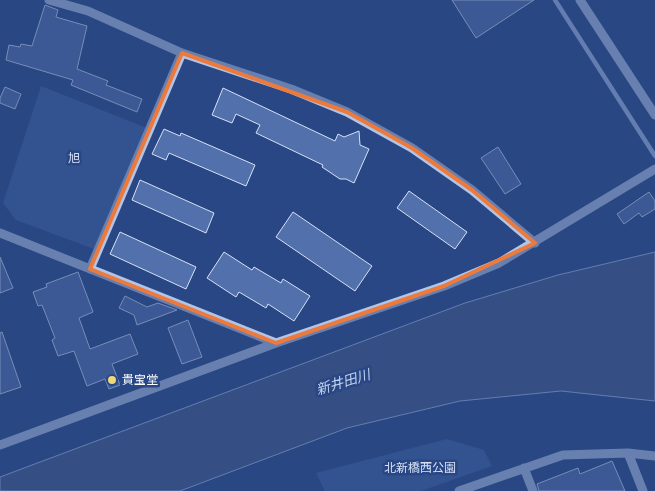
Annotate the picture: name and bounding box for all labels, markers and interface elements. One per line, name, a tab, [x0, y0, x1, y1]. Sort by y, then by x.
park label: 旭	[68, 150, 80, 166]
water label: 新井田川	[314, 365, 374, 399]
place label: 貴宝堂	[122, 372, 158, 388]
marker: 貴宝堂	[106, 374, 118, 386]
park label: 北新橋西公園	[384, 460, 456, 476]

